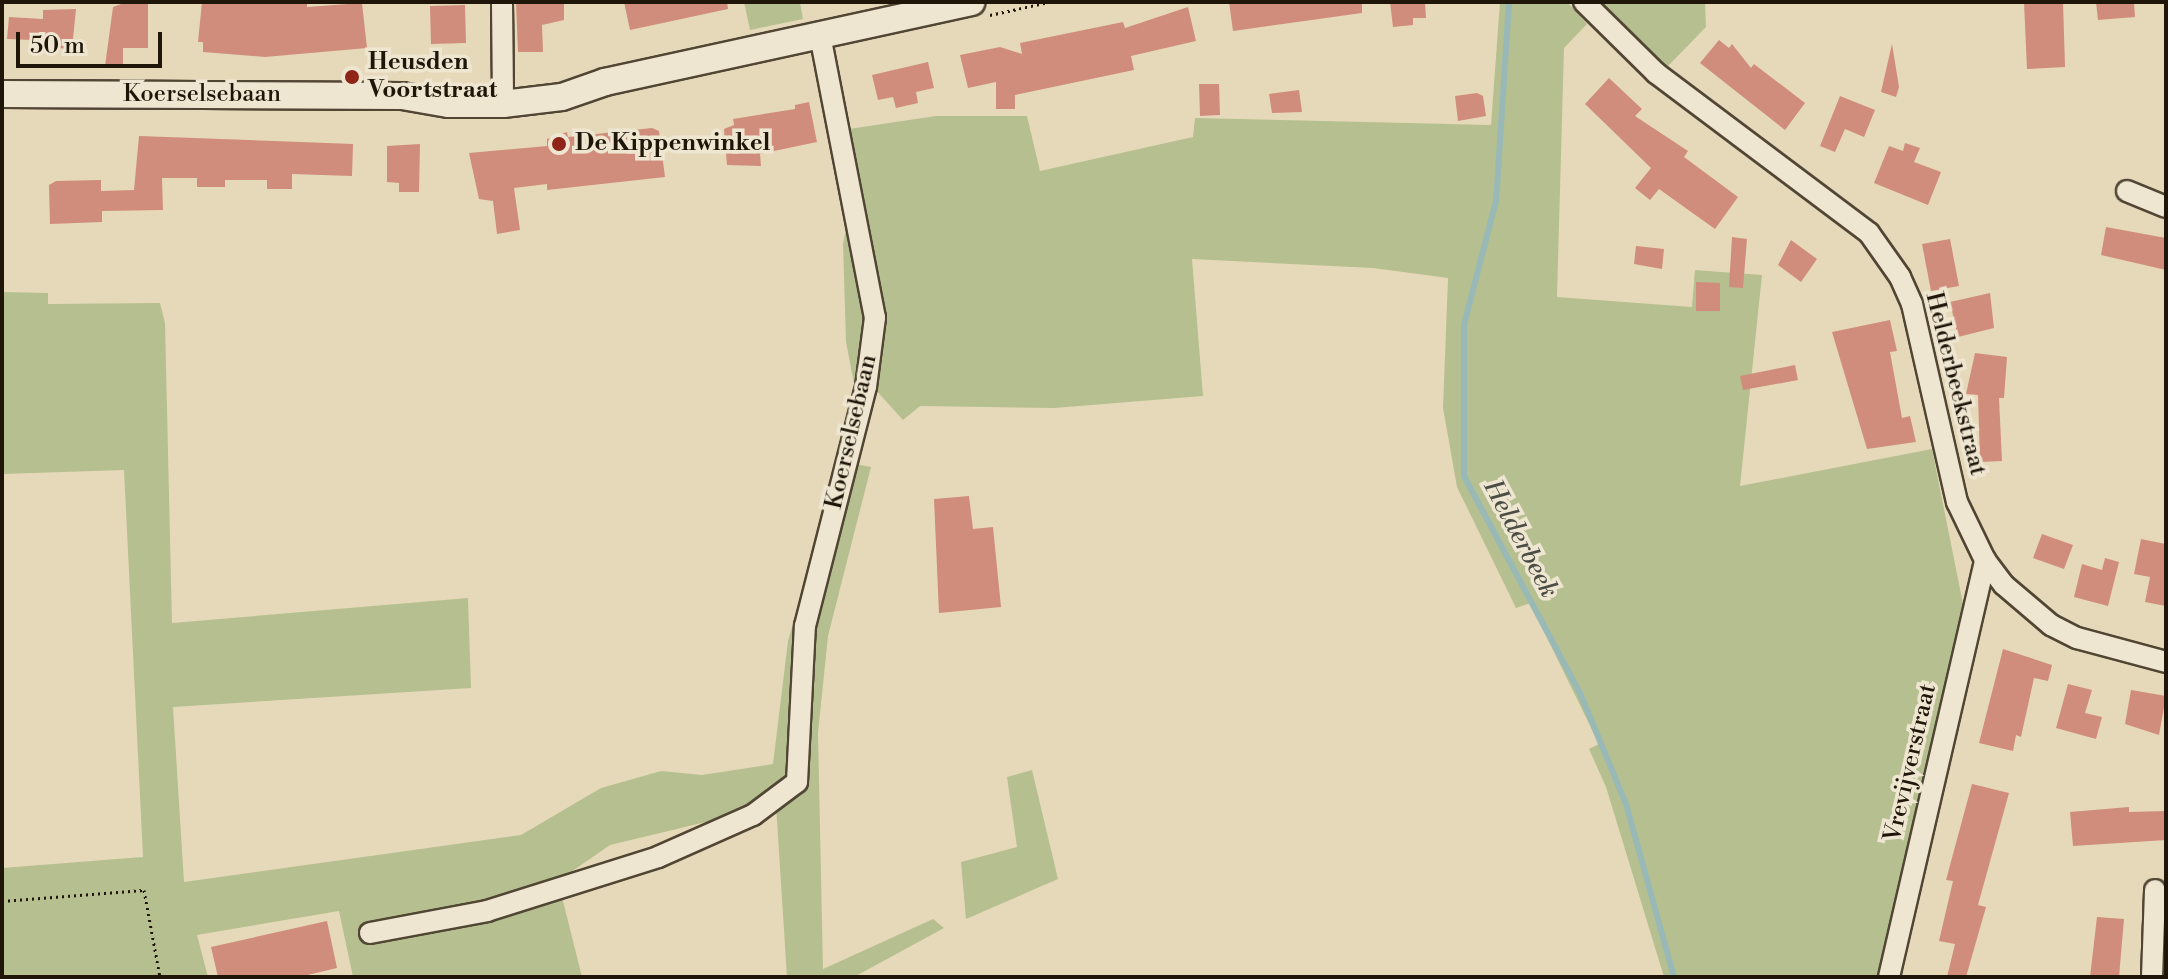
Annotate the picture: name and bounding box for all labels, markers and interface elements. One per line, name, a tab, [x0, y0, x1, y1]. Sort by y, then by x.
scale bar	[20, 16, 166, 66]
text: 50 m	[30, 31, 85, 61]
place label: Heusden Voortstraat	[368, 49, 497, 105]
marker: Heusden Voortstraat	[343, 68, 361, 86]
street label: Koerselsebaan	[123, 81, 281, 109]
place label: De Kippenwinkel	[575, 130, 770, 158]
marker: De Kippenwinkel	[550, 135, 568, 153]
street label: Helderbeekstraat	[1918, 289, 1992, 479]
street label: Koerselsebaan	[820, 352, 884, 512]
water label: Helderbeek	[1476, 475, 1564, 603]
street label: Vrevijverstraat	[1879, 681, 1943, 845]

